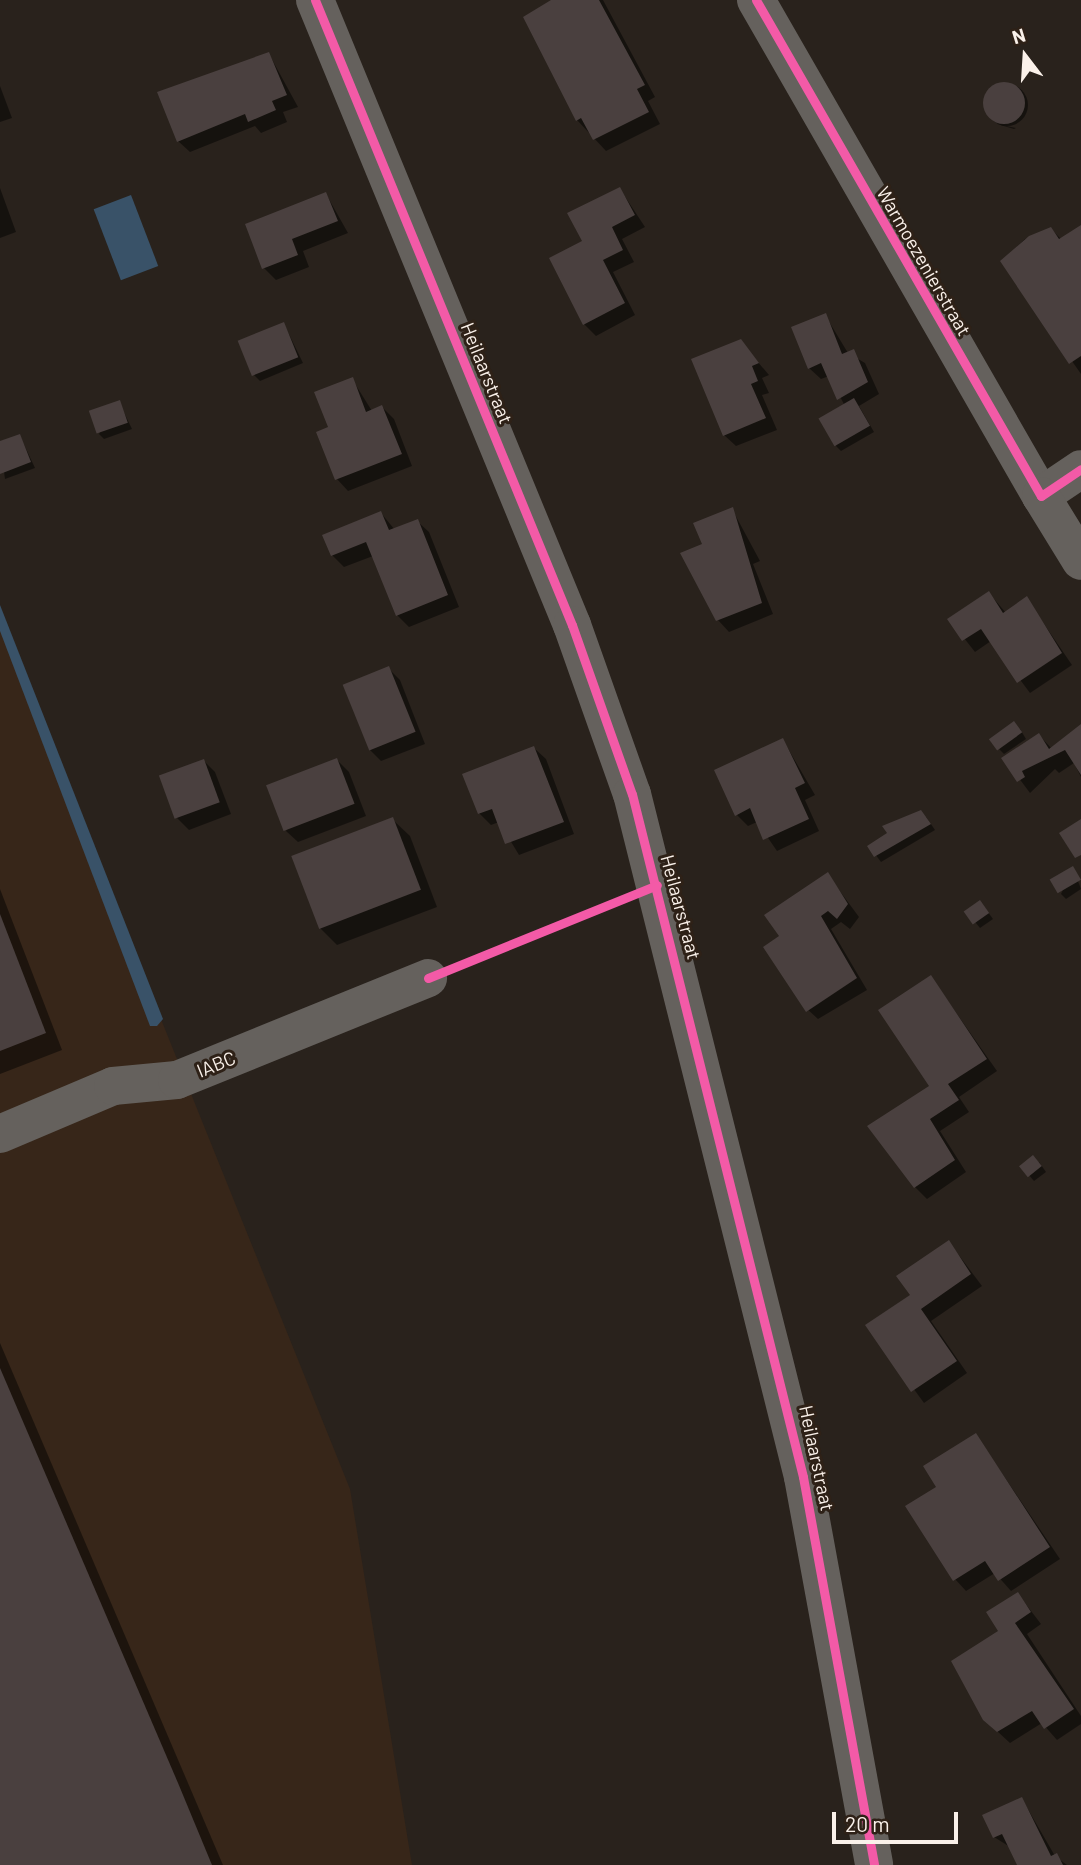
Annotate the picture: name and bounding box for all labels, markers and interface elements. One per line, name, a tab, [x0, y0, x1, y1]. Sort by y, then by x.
north arrow	[990, 21, 1060, 91]
text: N	[1009, 23, 1028, 48]
street label: Warmoezenierstraat	[872, 182, 976, 340]
street label: Heilaarstraat	[456, 319, 518, 427]
street label: Heilaarstraat	[656, 852, 706, 962]
street label: IABC	[193, 1046, 239, 1082]
street label: Heilaarstraat	[795, 1403, 839, 1513]
scale bar	[836, 1798, 962, 1842]
text: 20 m	[845, 1811, 890, 1836]

